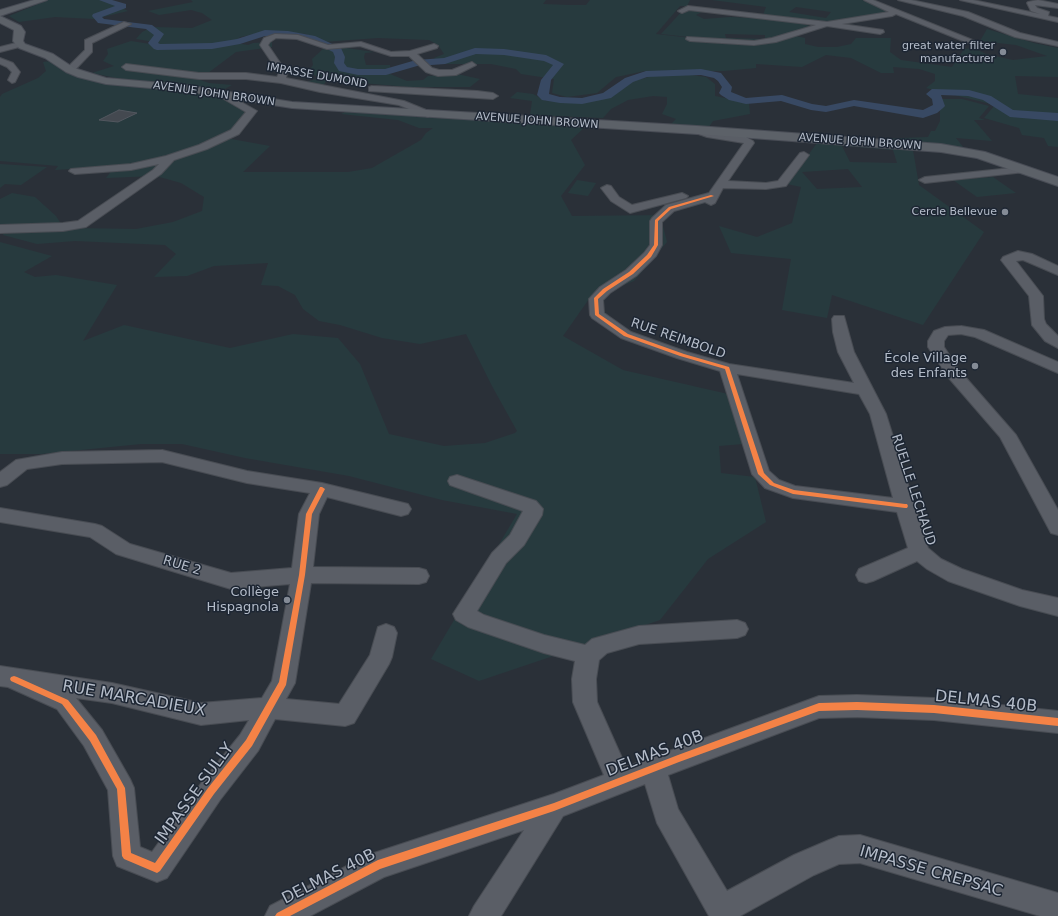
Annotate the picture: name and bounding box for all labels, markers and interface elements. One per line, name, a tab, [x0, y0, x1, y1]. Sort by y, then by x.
place label: great water filter manufacturer	[902, 39, 995, 65]
marker: great water filter manufacturer	[998, 47, 1008, 57]
street label: IMPASSE DUMOND	[266, 61, 368, 91]
street label: AVENUE JOHN BROWN	[152, 79, 276, 109]
street label: AVENUE JOHN BROWN	[475, 110, 599, 132]
street label: AVENUE JOHN BROWN	[798, 131, 922, 153]
place label: Cercle Bellevue	[911, 205, 997, 219]
marker: Cercle Bellevue	[1000, 207, 1010, 217]
street label: RUE REIMBOLD	[628, 315, 728, 363]
place label: École Village des Enfants	[884, 351, 967, 382]
marker: École Village des Enfants	[970, 361, 980, 371]
street label: RUELLE LECHAUD	[888, 432, 938, 548]
street label: RUE 2	[161, 553, 203, 579]
place label: Collège Hispagnola	[207, 585, 279, 616]
marker: Collège Hispagnola	[282, 595, 292, 605]
street label: RUE MARCADIEUX	[61, 677, 207, 721]
street label: DELMAS 40B	[934, 687, 1038, 717]
street label: DELMAS 40B	[604, 727, 706, 781]
street label: IMPASSE SULLY	[152, 739, 238, 849]
street label: IMPASSE CREPSAC	[857, 842, 1005, 902]
street label: DELMAS 40B	[279, 845, 379, 909]

